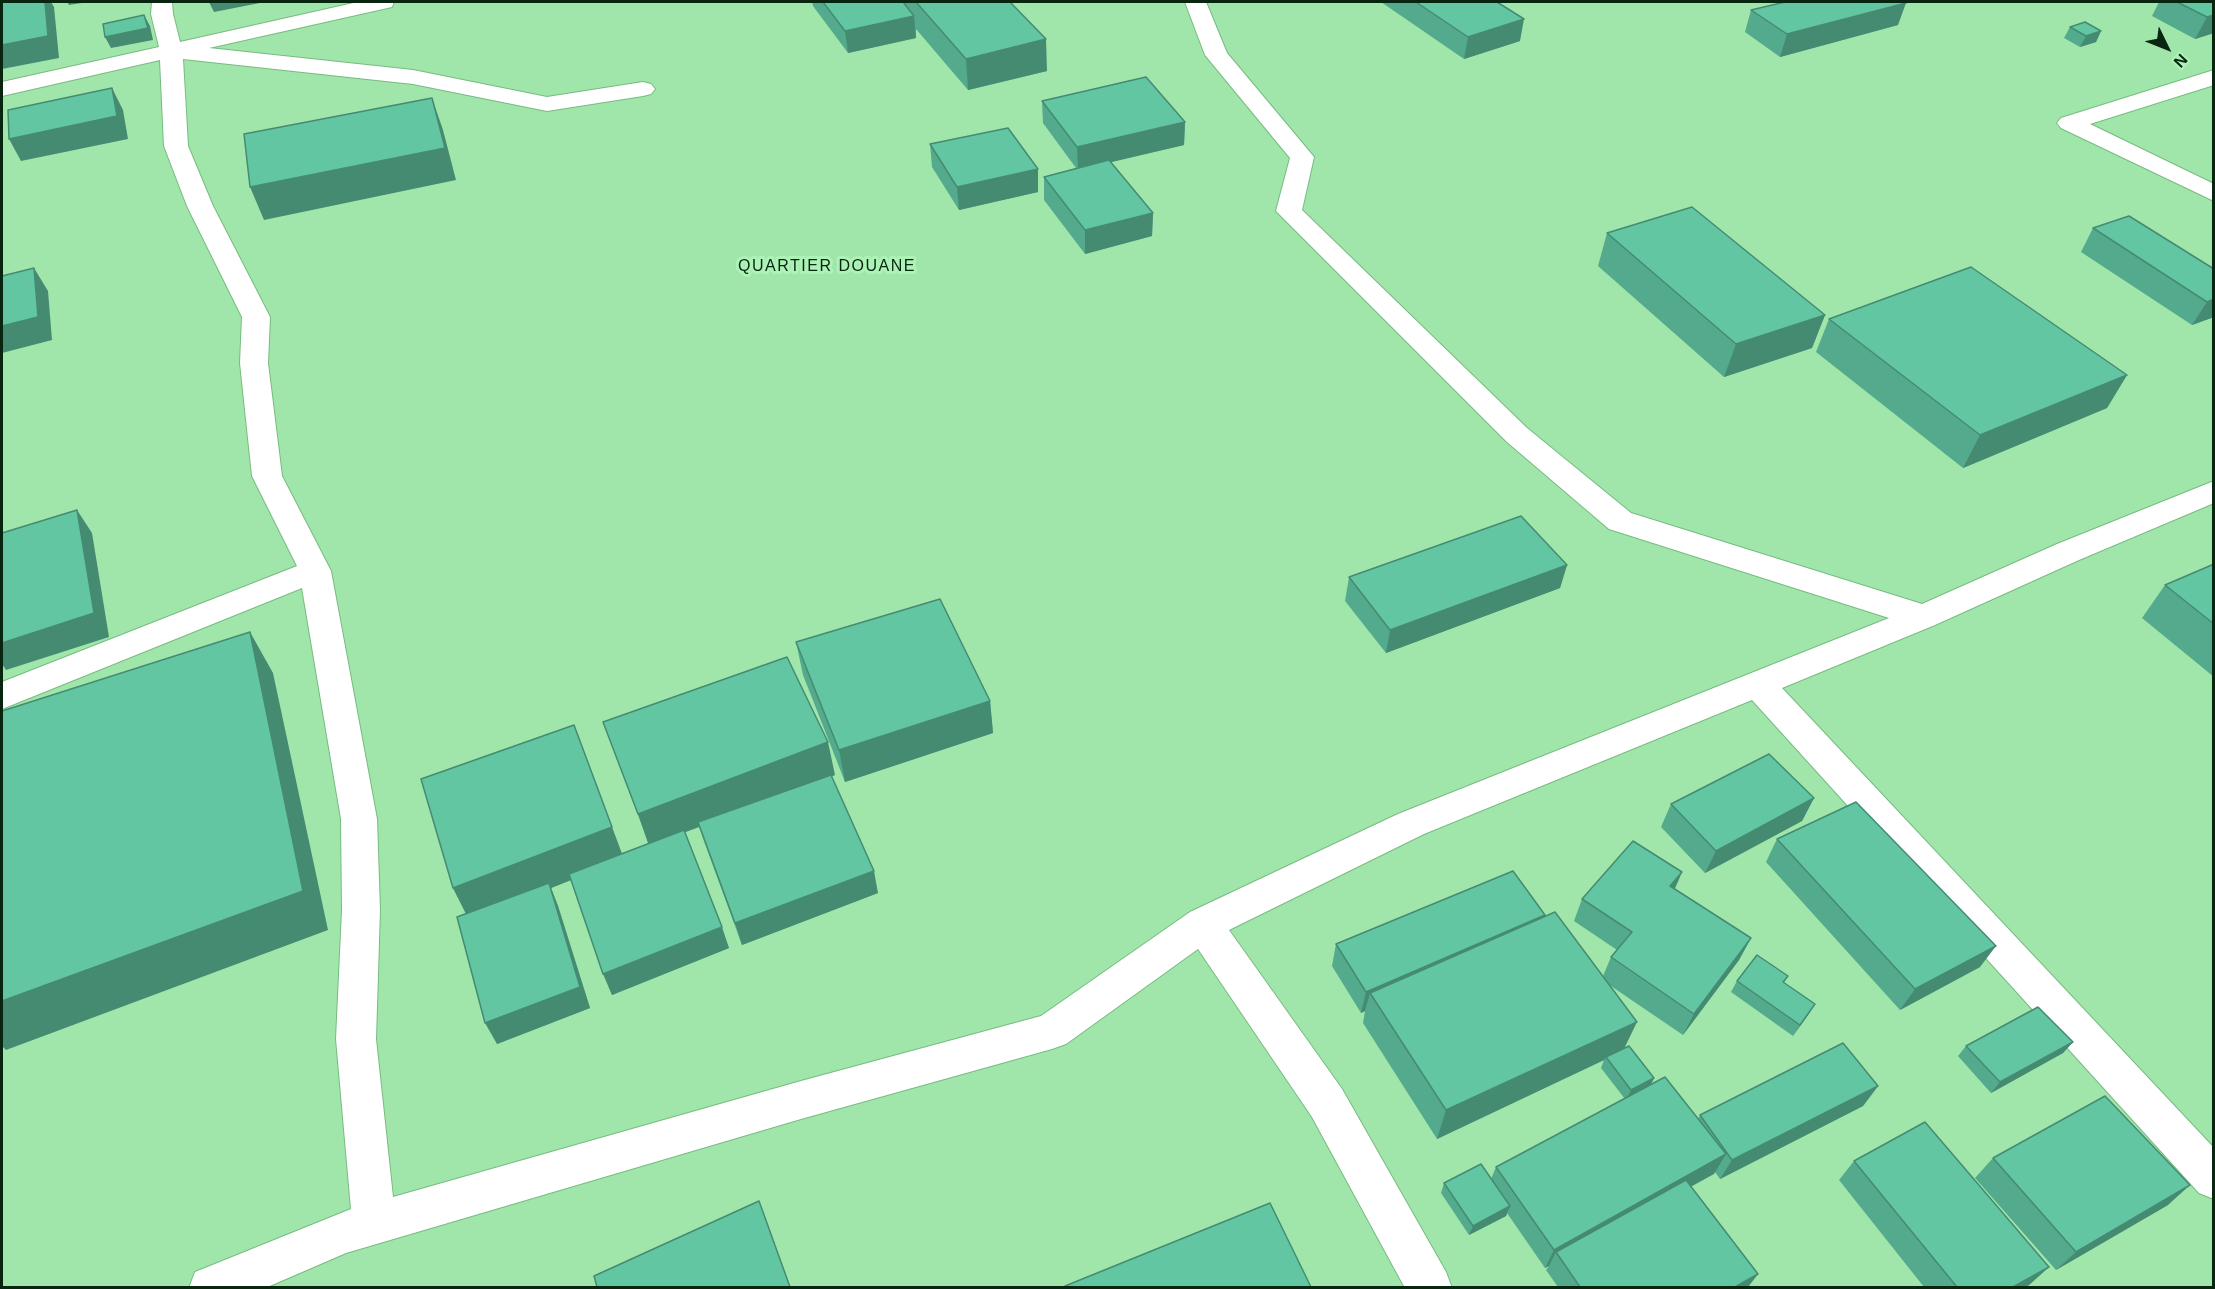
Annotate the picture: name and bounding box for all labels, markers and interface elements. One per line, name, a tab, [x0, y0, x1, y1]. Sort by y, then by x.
north arrow	[2137, 18, 2197, 78]
text: N	[2170, 51, 2191, 71]
district label: QUARTIER DOUANE	[738, 257, 916, 277]

